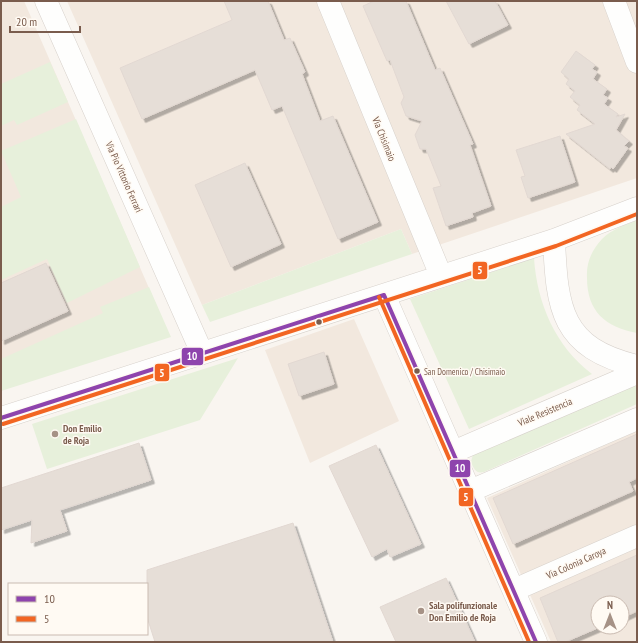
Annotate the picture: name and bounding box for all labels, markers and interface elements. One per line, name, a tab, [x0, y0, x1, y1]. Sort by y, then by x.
scale bar	[10, 8, 80, 34]
text: 20 m	[16, 14, 37, 29]
street label: Via Chisimaio	[369, 114, 399, 163]
street label: Via Pio Vittorio Ferrari	[102, 139, 145, 215]
line badge: 5	[472, 261, 488, 280]
text: 5	[477, 263, 483, 277]
unlabelled marker	[314, 317, 324, 327]
line badge: 10	[181, 347, 204, 366]
text: 10	[187, 349, 197, 363]
line badge: 5	[154, 363, 170, 382]
text: 5	[159, 366, 165, 380]
marker: San Domenico / Chisimaio	[412, 366, 422, 376]
place label: San Domenico / Chisimaio	[424, 366, 505, 377]
street label: Viale Resistencia	[515, 395, 574, 430]
place label: Don Emilio de Roja	[63, 422, 102, 447]
marker: Don Emilio de Roja	[50, 429, 60, 439]
line badge: 10	[449, 459, 471, 478]
text: 10	[455, 461, 465, 475]
line badge: 5	[458, 487, 474, 507]
text: 5	[463, 490, 469, 504]
street label: Via Colonia Caroya	[543, 544, 608, 582]
legend	[8, 583, 148, 635]
text: 10	[44, 591, 55, 606]
north arrow	[590, 595, 630, 635]
text: N	[607, 598, 613, 612]
place label: Sala polifunzionale Don Emilio de Roja	[429, 599, 497, 624]
marker: Sala polifunzionale Don Emilio de Roja	[416, 606, 426, 616]
text: 5	[44, 611, 49, 626]

